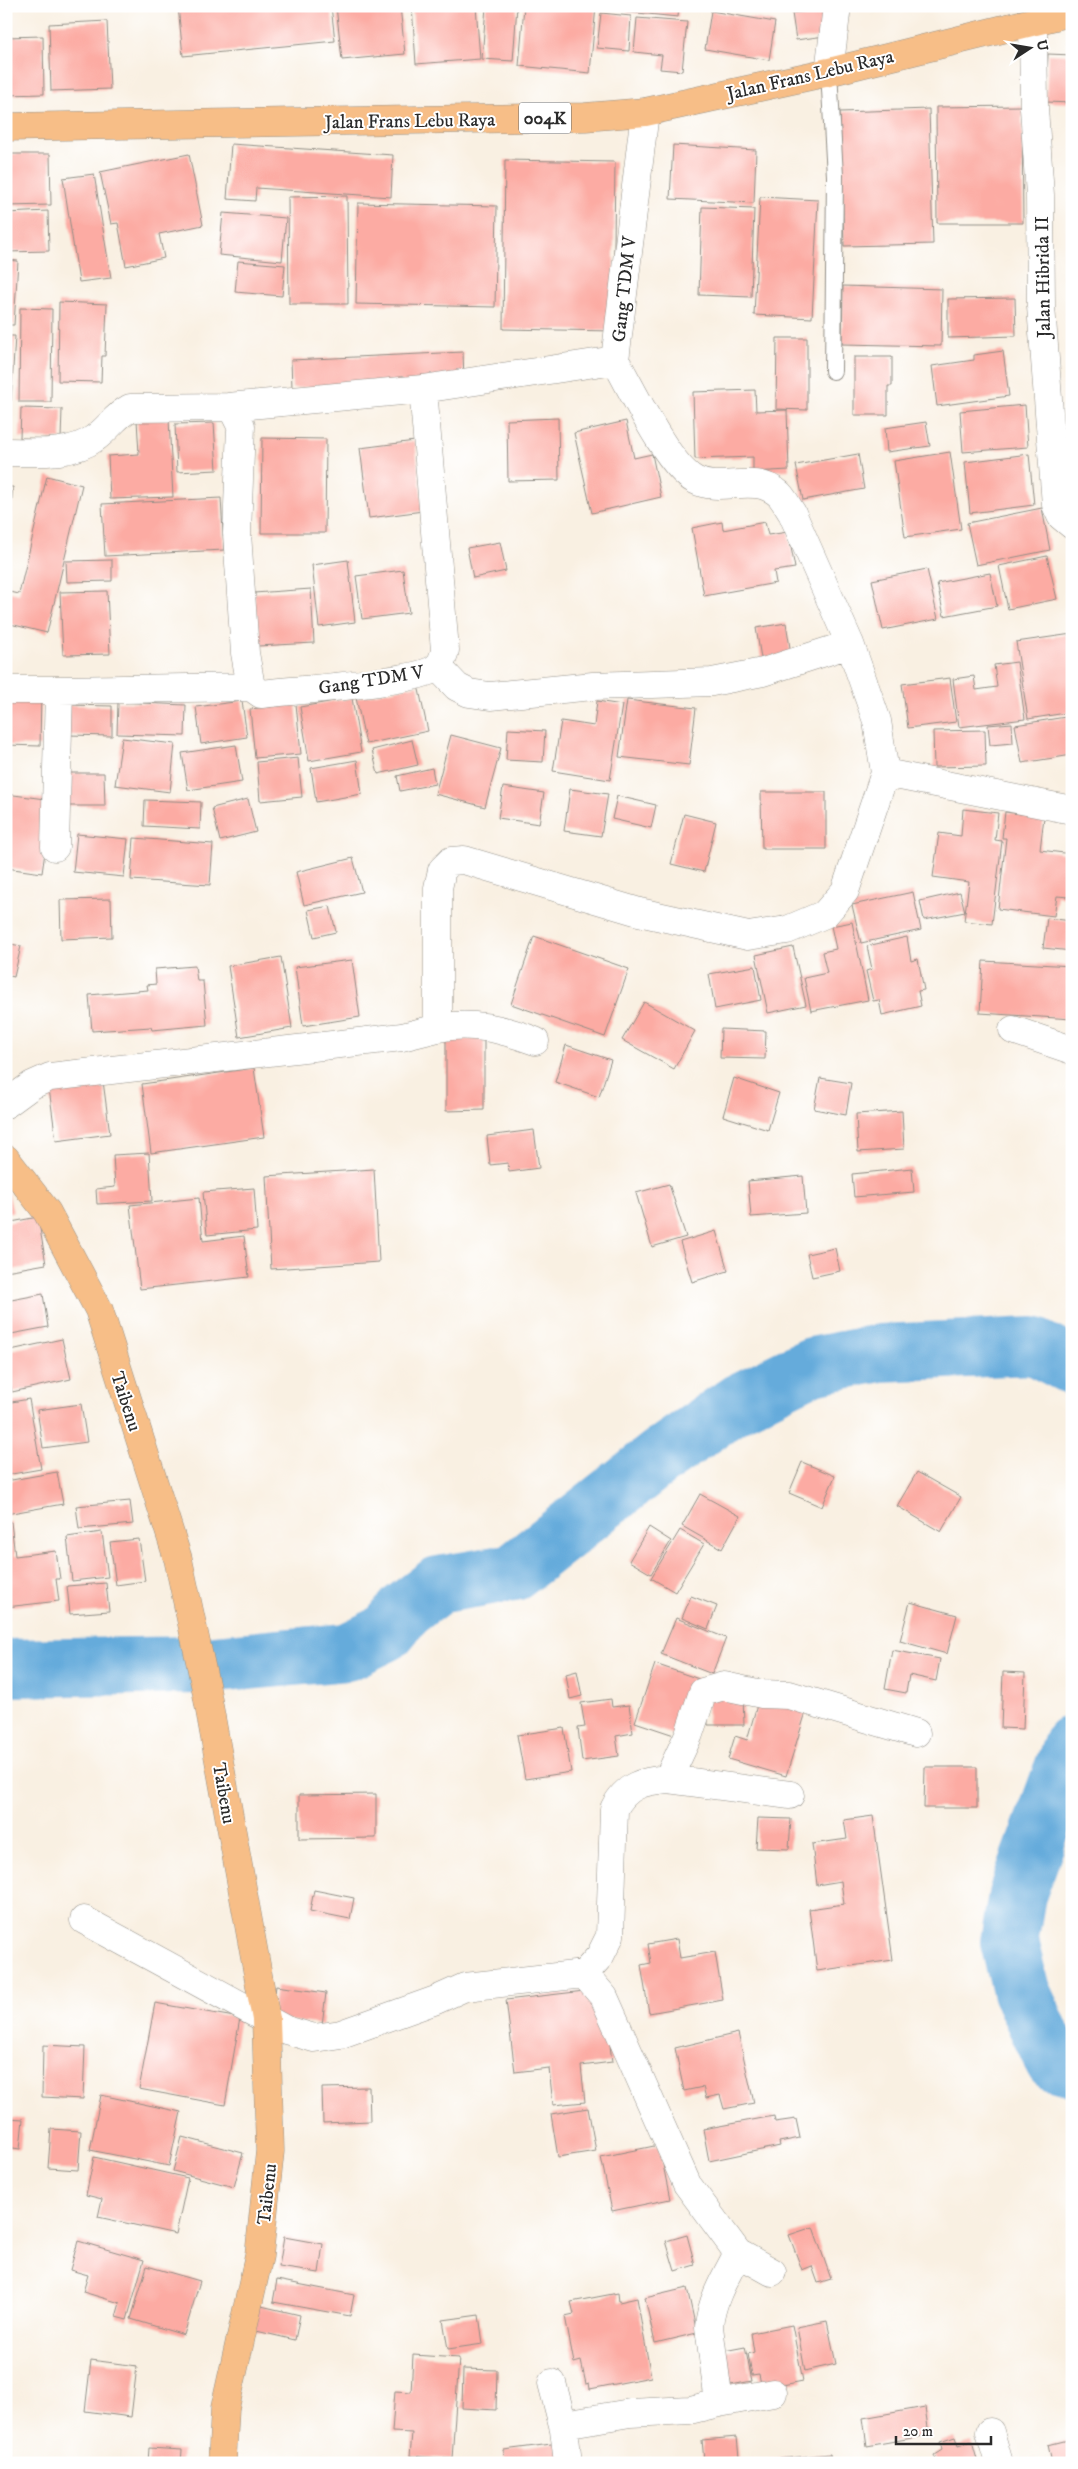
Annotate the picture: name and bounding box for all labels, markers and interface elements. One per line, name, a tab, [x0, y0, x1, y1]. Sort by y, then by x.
north arrow	[1006, 22, 1056, 72]
text: U	[1032, 38, 1052, 53]
street label: Jalan Frans Lebu Raya	[723, 45, 896, 106]
road number: 004K	[519, 102, 571, 134]
street label: Jalan Frans Lebu Raya	[323, 109, 496, 135]
street label: Jalan Hibrida II	[1031, 216, 1056, 340]
street label: Gang TDM V	[607, 234, 642, 343]
street label: Gang TDM V	[317, 661, 427, 700]
street label: Taibenu	[105, 1369, 146, 1434]
street label: Taibenu	[207, 1761, 240, 1826]
street label: Taibenu	[253, 2162, 282, 2226]
scale bar	[896, 2414, 990, 2446]
text: 20 m	[903, 2422, 933, 2441]

